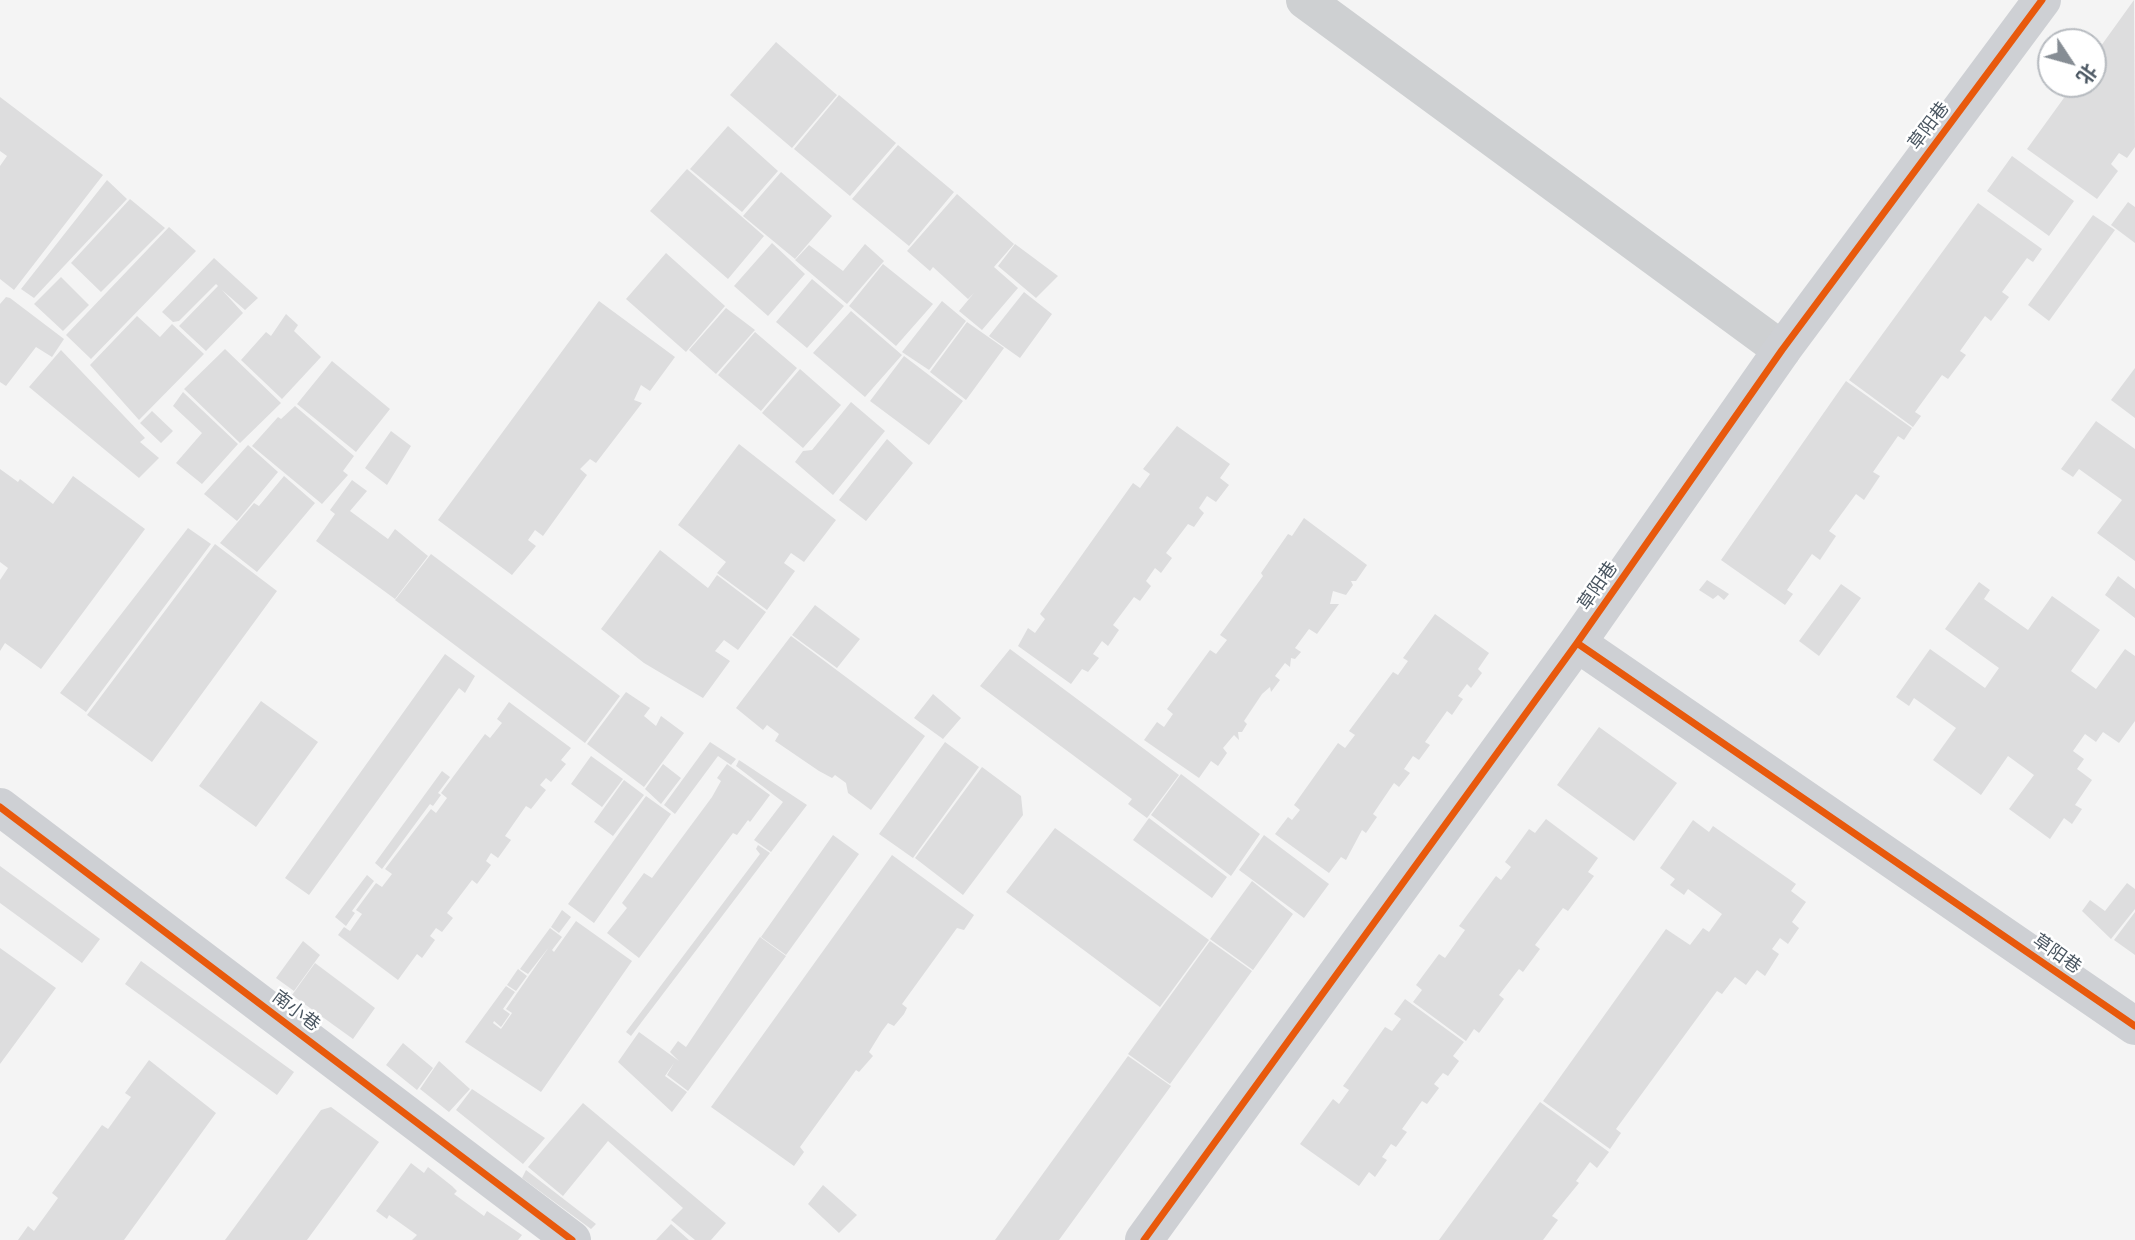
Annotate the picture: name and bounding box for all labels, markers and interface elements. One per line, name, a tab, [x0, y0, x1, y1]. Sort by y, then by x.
north arrow	[2037, 28, 2107, 98]
text: 北	[2073, 60, 2102, 88]
street label: 草阳巷	[1904, 98, 1954, 154]
street label: 草阳巷	[1574, 558, 1622, 614]
street label: 草阳巷	[2029, 930, 2085, 978]
street label: 南小巷	[268, 986, 324, 1036]

